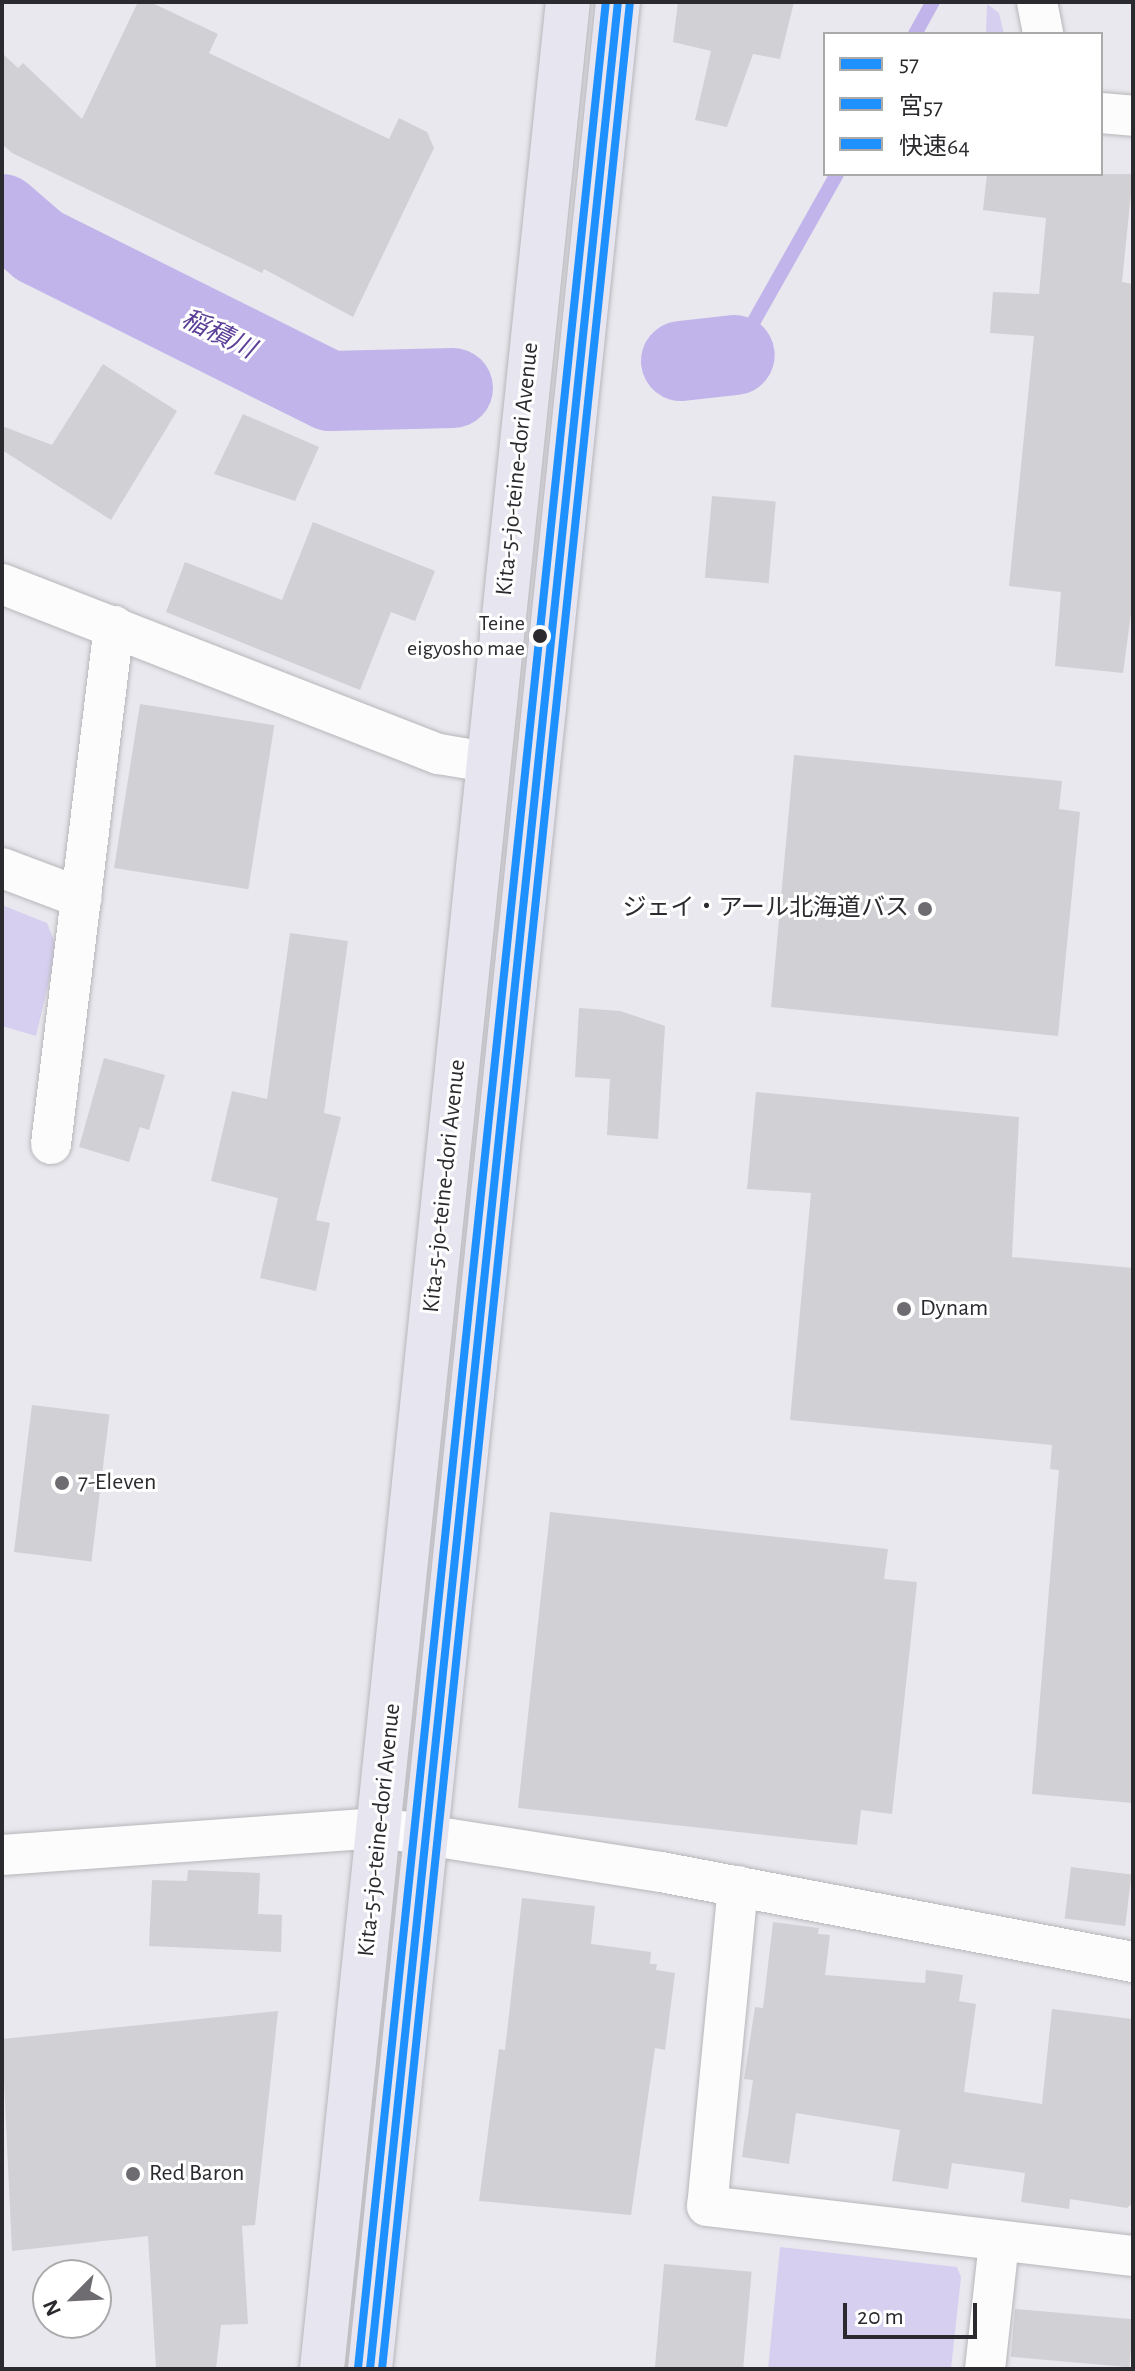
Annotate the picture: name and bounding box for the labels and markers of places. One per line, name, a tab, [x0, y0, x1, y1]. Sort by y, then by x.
place label: Teine eigyosho mae	[407, 610, 525, 662]
marker: Teine eigyosho mae	[532, 628, 548, 644]
place label: ジェイ・アール北海道バス	[622, 895, 909, 923]
marker: ジェイ・アール北海道バス	[916, 900, 934, 918]
place label: Dynam	[920, 1295, 988, 1323]
marker: Dynam	[895, 1300, 913, 1318]
place label: 7-Eleven	[78, 1469, 156, 1497]
marker: 7-Eleven	[53, 1474, 71, 1492]
place label: Red Baron	[149, 2160, 244, 2188]
marker: Red Baron	[124, 2165, 142, 2183]

